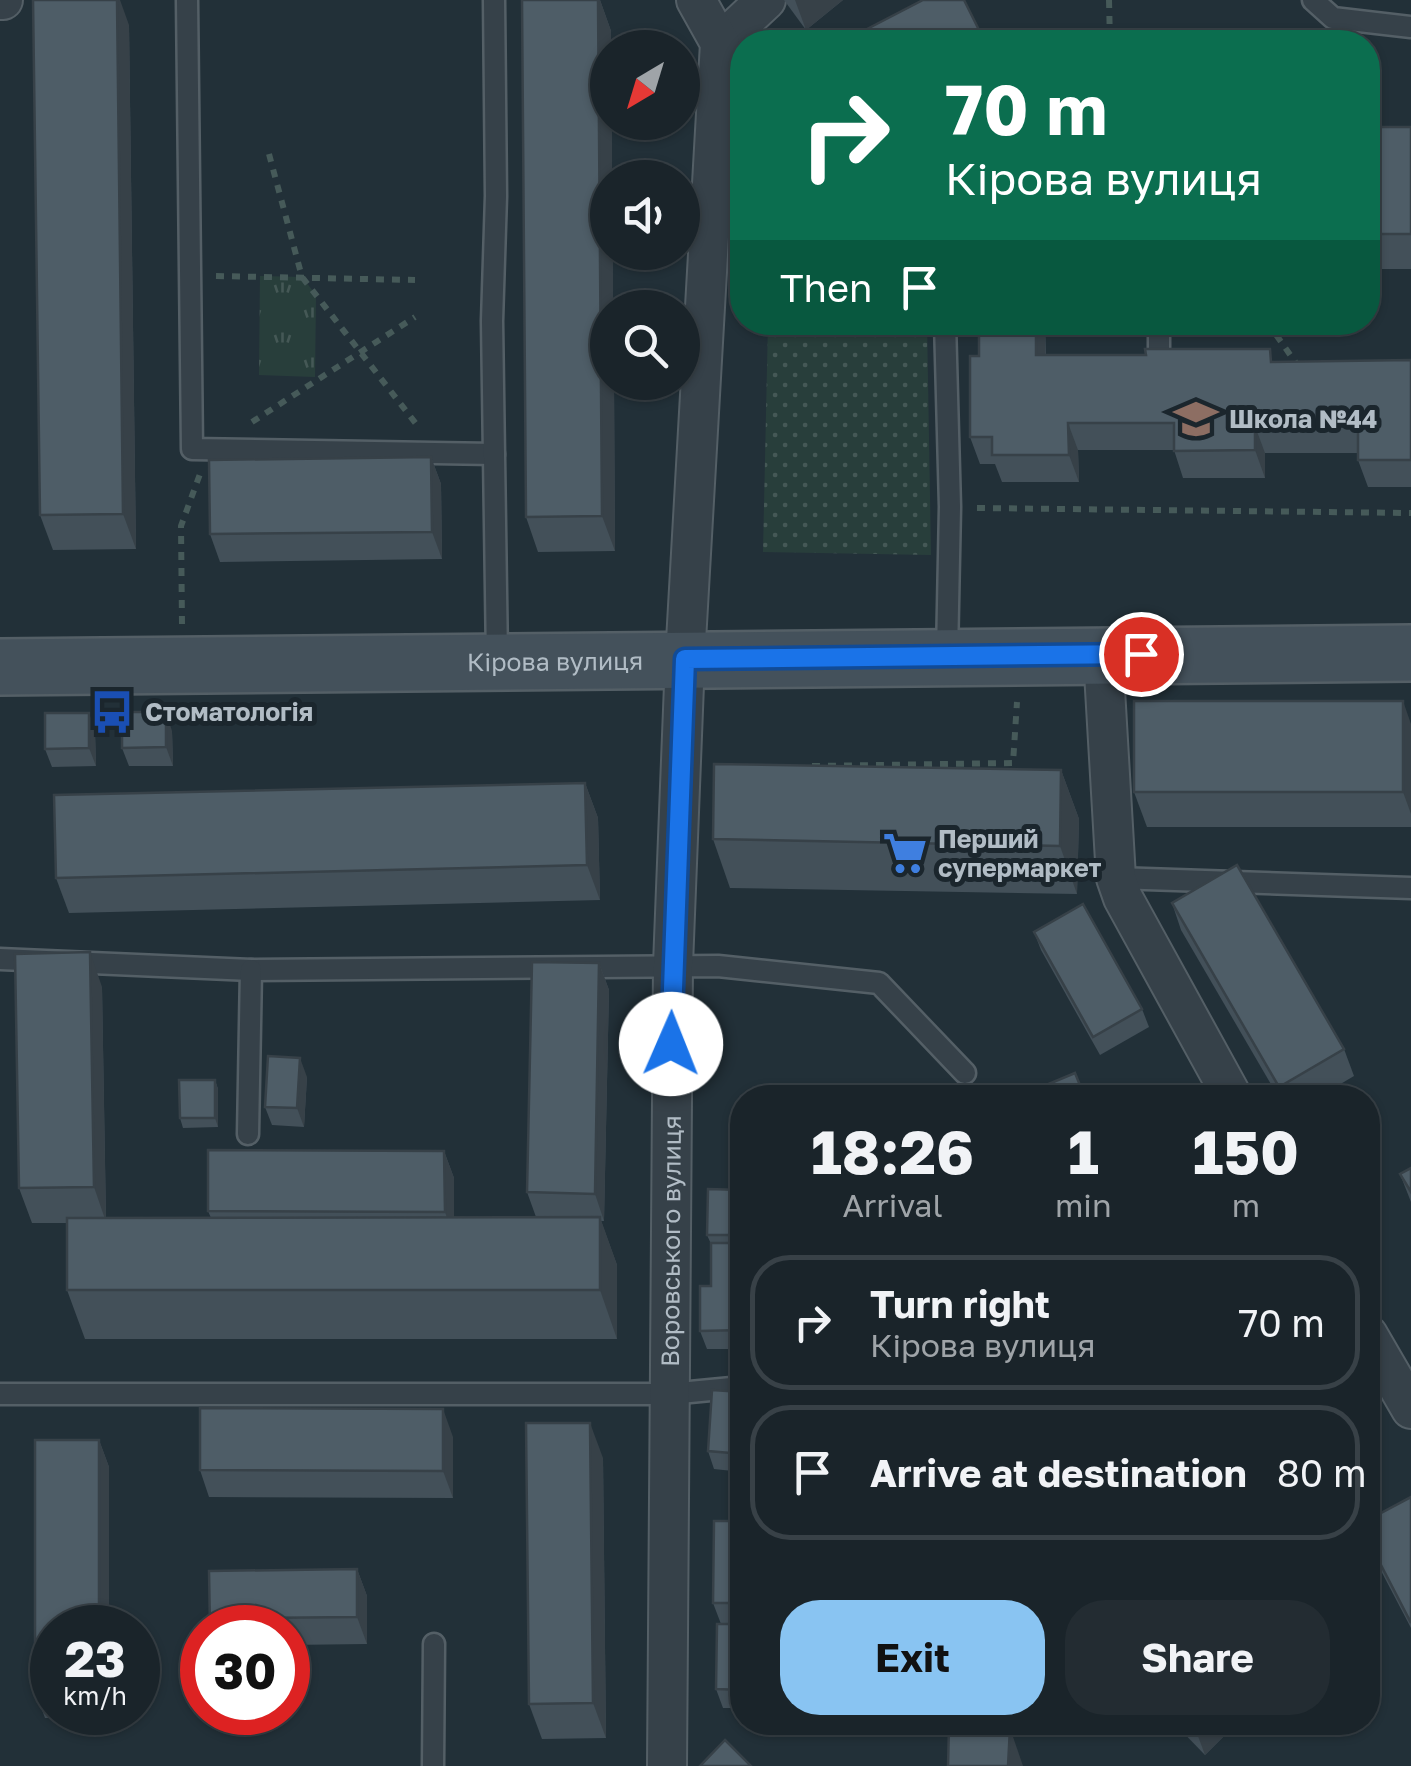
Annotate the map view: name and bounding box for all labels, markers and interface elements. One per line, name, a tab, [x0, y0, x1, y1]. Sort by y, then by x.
north arrow	[590, 30, 700, 140]
map controls	[590, 30, 700, 400]
text: 70 m	[945, 66, 1107, 150]
icon: right	[780, 70, 910, 200]
text: Кірова вулиця	[945, 151, 1262, 205]
button: sound	[590, 160, 700, 270]
icon: arrive	[892, 260, 947, 315]
text: Then	[780, 265, 872, 310]
button: search	[590, 290, 700, 400]
school or university icon: Школа №44	[1172, 395, 1220, 443]
place label: Школа №44	[1229, 403, 1377, 434]
pin	[1099, 612, 1184, 697]
icon: arrive	[1114, 627, 1169, 682]
street label: Кірова вулиця	[467, 645, 643, 677]
bus stop icon: Стоматологія	[88, 688, 136, 736]
place label: Стоматологія	[145, 696, 313, 727]
place label: Перший супермаркет	[938, 823, 1101, 883]
supermarket icon: Перший супермаркет	[881, 829, 929, 877]
position arrow	[619, 992, 723, 1096]
street label: Воровського вулиця	[654, 1115, 687, 1367]
text: 18:26	[811, 1115, 974, 1187]
text: 1	[1068, 1115, 1099, 1187]
text: 150	[1193, 1115, 1299, 1187]
text: Arrival	[842, 1186, 943, 1224]
text: min	[1055, 1186, 1112, 1224]
text: m	[1232, 1186, 1260, 1224]
text: Turn right	[870, 1281, 1050, 1326]
icon: right	[785, 1295, 840, 1350]
text: 70 m	[1238, 1300, 1325, 1345]
text: Кірова вулиця	[870, 1326, 1095, 1364]
icon: arrive	[785, 1445, 840, 1500]
text: Arrive at destination	[870, 1450, 1247, 1495]
text: 80 m	[1277, 1450, 1367, 1495]
button: Exit	[780, 1600, 1045, 1715]
button: Share	[1065, 1600, 1330, 1715]
speed limit sign: 30	[180, 1605, 310, 1735]
text: 23	[64, 1628, 125, 1688]
text: km/h	[63, 1680, 127, 1711]

